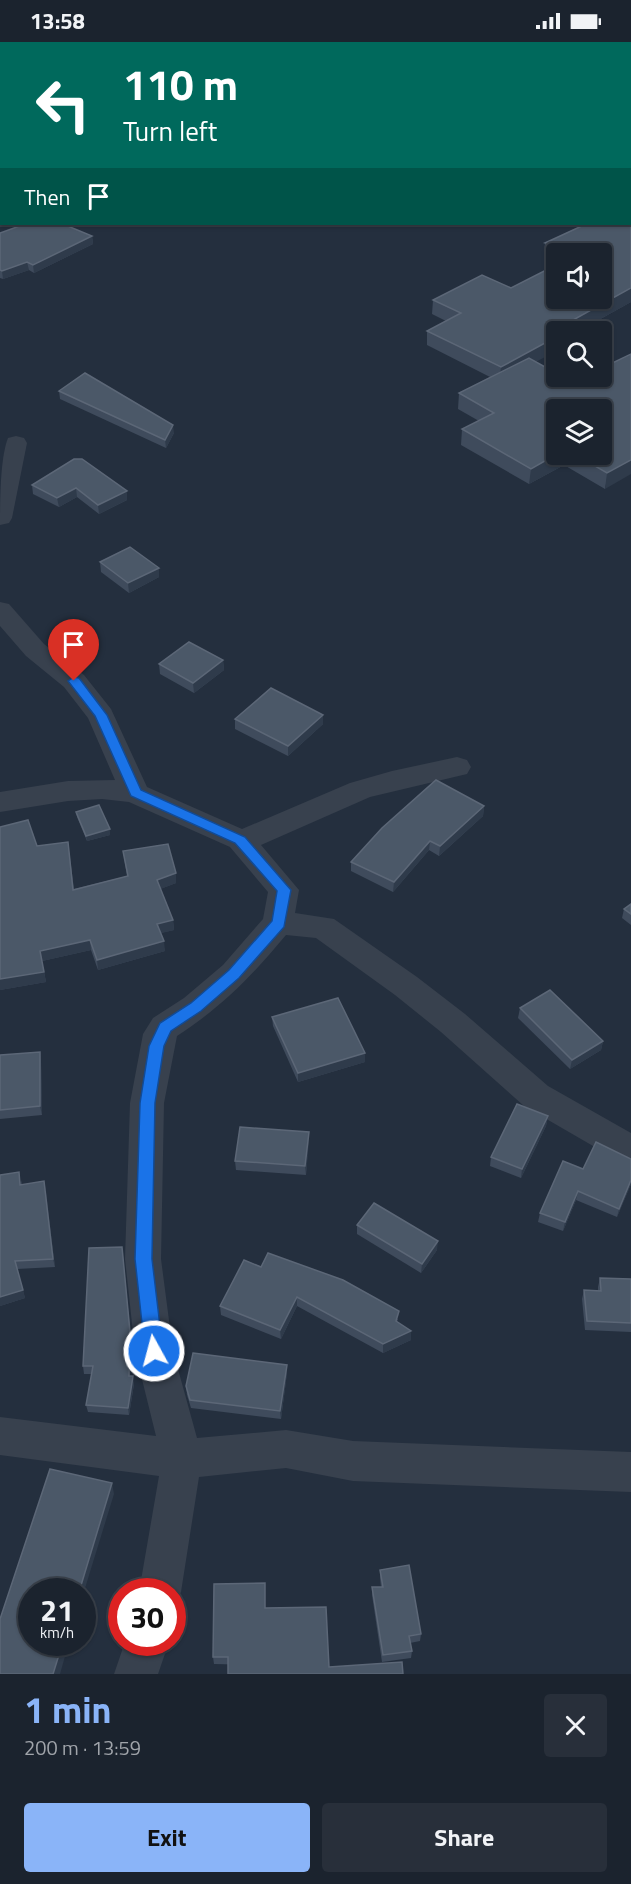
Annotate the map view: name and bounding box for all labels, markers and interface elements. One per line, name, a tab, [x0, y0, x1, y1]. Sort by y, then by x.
text: 13:58	[30, 4, 85, 38]
text: 110 m	[123, 52, 238, 116]
icon: left	[24, 66, 102, 144]
text: Turn left	[123, 110, 217, 151]
text: Then	[24, 180, 70, 214]
icon: arrive	[82, 180, 115, 213]
map controls	[546, 243, 612, 465]
button: sound	[546, 243, 612, 309]
button: search	[546, 321, 612, 387]
button: layers	[546, 399, 612, 465]
pin	[48, 619, 99, 681]
icon: arrive	[57, 628, 90, 661]
position arrow	[122, 1319, 186, 1383]
speed limit sign: 30	[108, 1578, 186, 1656]
text: 21	[40, 1587, 74, 1633]
text: km/h	[40, 1621, 74, 1644]
text: 1 min	[24, 1682, 111, 1737]
button: close	[544, 1694, 607, 1757]
text: 200 m · 13:59	[24, 1732, 141, 1763]
button: Exit	[24, 1803, 310, 1872]
button: Share	[322, 1803, 607, 1872]

